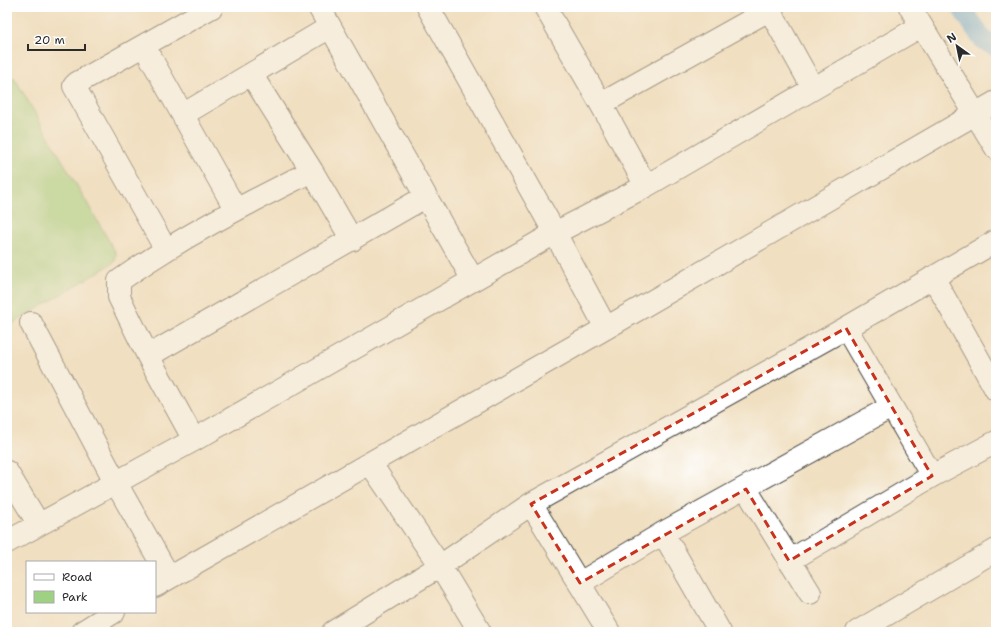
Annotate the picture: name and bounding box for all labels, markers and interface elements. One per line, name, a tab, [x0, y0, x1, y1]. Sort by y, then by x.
scale bar	[28, 26, 85, 52]
north arrow	[937, 26, 977, 66]
text: N	[944, 29, 960, 47]
text: 20 m	[34, 32, 65, 48]
legend	[26, 561, 156, 613]
text: Road	[62, 569, 93, 585]
text: Park	[62, 589, 88, 605]

